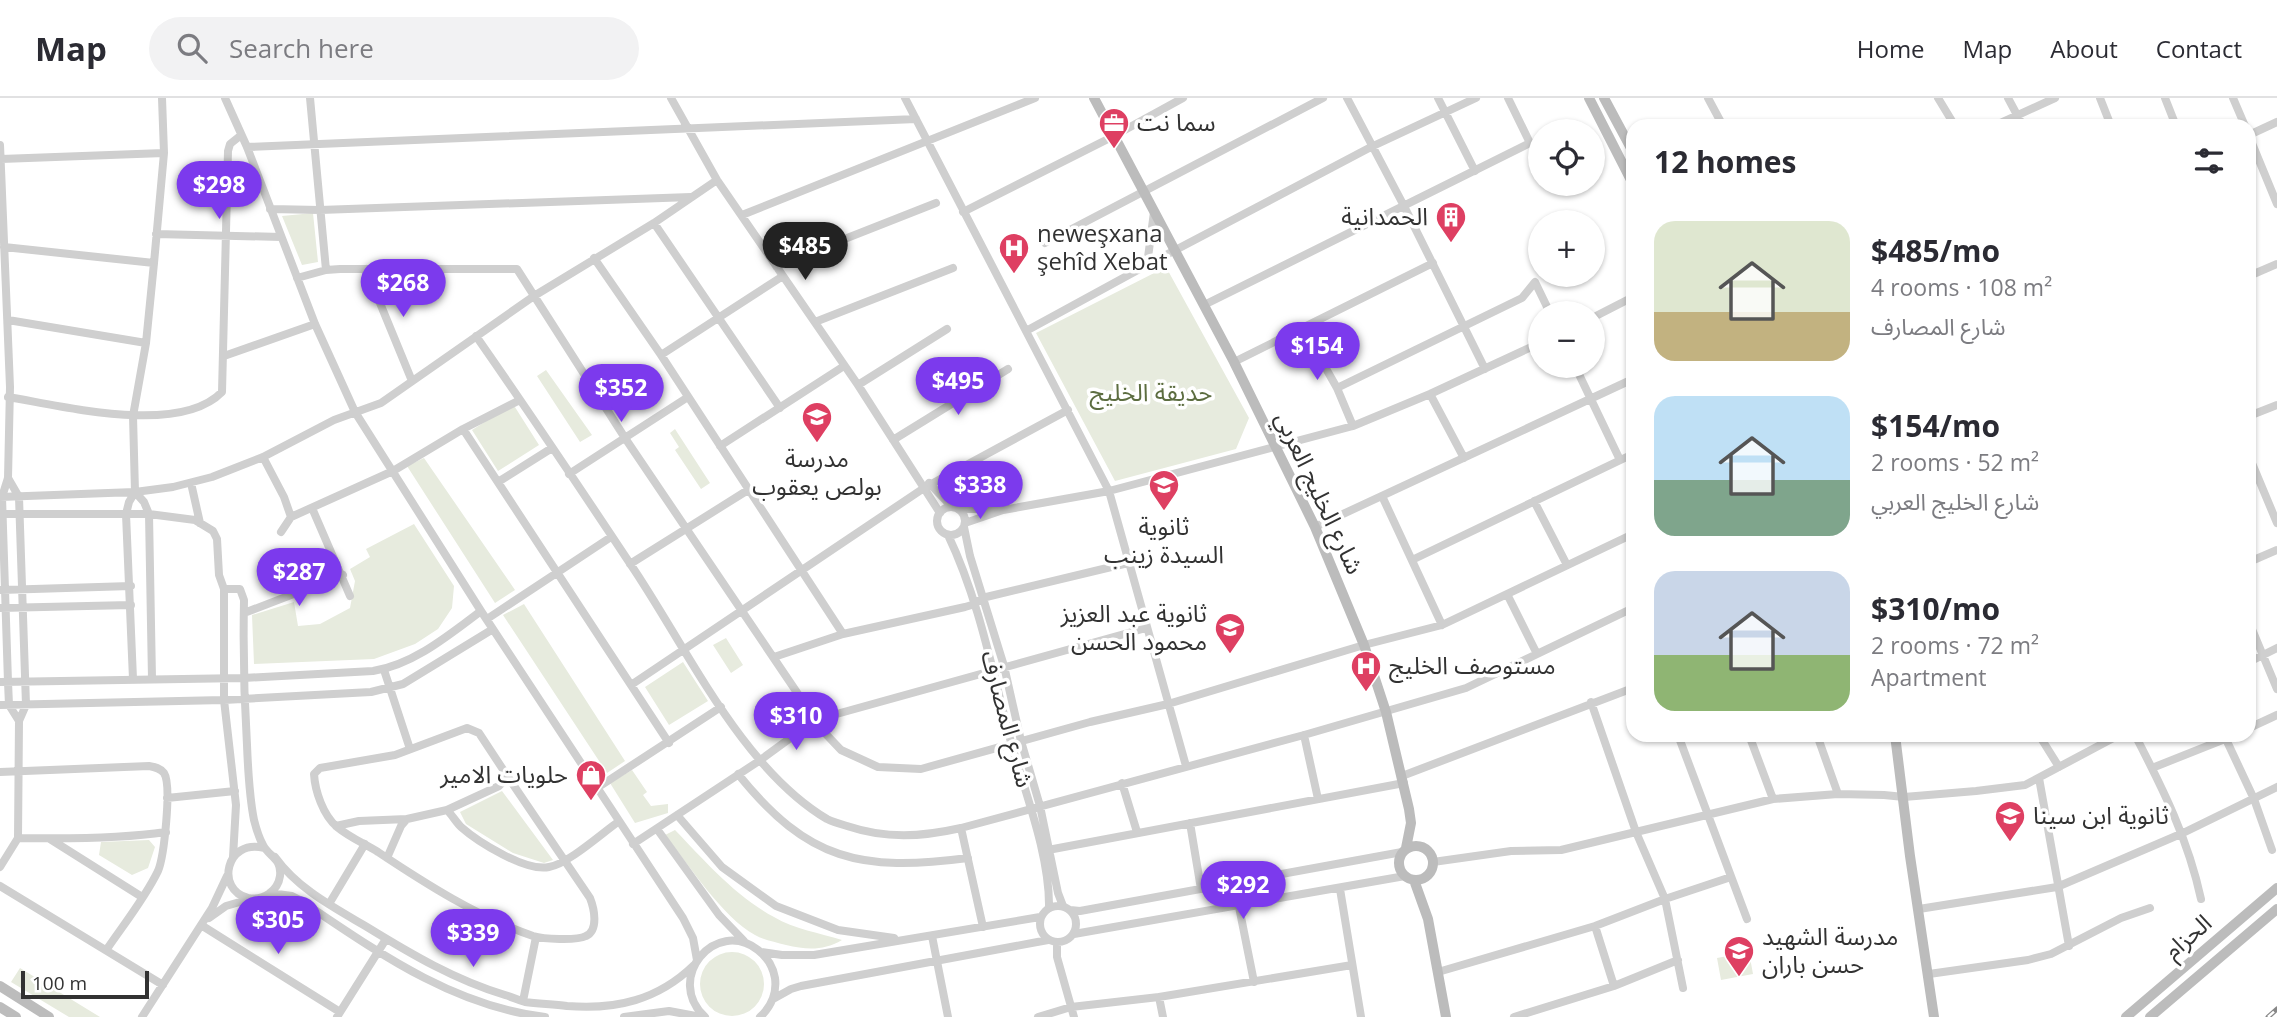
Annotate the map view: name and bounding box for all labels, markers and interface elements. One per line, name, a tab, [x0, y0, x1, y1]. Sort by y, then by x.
search box	[149, 17, 639, 80]
text: Map	[35, 26, 107, 71]
icon: search	[173, 29, 211, 67]
text: Search here	[229, 30, 374, 66]
text: Home	[1857, 32, 1925, 65]
text: Map	[1963, 32, 2012, 65]
text: About	[2050, 32, 2118, 65]
text: Contact	[2156, 32, 2242, 65]
place label: سما نت	[1137, 105, 1216, 138]
office icon: سما نت	[1097, 106, 1131, 150]
map controls	[1528, 119, 1605, 378]
button: locate	[1528, 119, 1605, 196]
text: 12 homes	[1654, 141, 1797, 182]
icon: filters	[2190, 142, 2228, 180]
pin: $298	[178, 162, 260, 221]
text: $298	[193, 168, 245, 200]
place label: الحمدانية	[1341, 199, 1428, 232]
building icon: الحمدانية	[1434, 200, 1468, 244]
button: +	[1528, 210, 1605, 287]
place label: neweşxana şehîd Xebat	[1037, 216, 1168, 277]
pin: $485	[764, 222, 846, 282]
text: $485	[779, 229, 831, 261]
text: $485/mo	[1871, 230, 2000, 271]
hospital icon: neweşxana şehîd Xebat	[997, 231, 1031, 275]
icon: home	[1710, 249, 1794, 333]
pin: $268	[362, 260, 444, 319]
text: $268	[377, 266, 429, 298]
text: 4 rooms · 108 m²	[1871, 271, 2052, 303]
button: −	[1528, 301, 1605, 378]
text: شارع المصارف	[1871, 310, 2005, 342]
pin: $154	[1276, 322, 1358, 382]
text: $154	[1291, 329, 1343, 361]
pin: $495	[917, 358, 999, 417]
pin: $352	[580, 364, 662, 424]
text: $495	[932, 364, 984, 396]
text: $352	[595, 371, 647, 403]
park label: حديقة الخليج	[1090, 375, 1212, 410]
school or university icon: مدرسة بولص يعقوب	[800, 400, 834, 444]
text: $154/mo	[1871, 405, 2000, 446]
street label: شارع الخليج العربي	[1265, 406, 1372, 580]
icon: home	[1710, 424, 1794, 508]
place label: مدرسة بولص يعقوب	[752, 441, 882, 502]
text: 2 rooms · 52 m²	[1871, 446, 2039, 478]
pin: $338	[939, 462, 1021, 521]
text: $338	[954, 468, 1006, 500]
school or university icon: ثانوية السيدة زينب	[1147, 468, 1181, 512]
text: شارع الخليج العربي	[1871, 485, 2039, 517]
place label: ثانوية السيدة زينب	[1104, 509, 1224, 570]
pin: $287	[258, 548, 340, 608]
text: $287	[273, 555, 325, 587]
text: $310/mo	[1871, 588, 2000, 629]
place label: ثانوية عبد العزيز محمود الحسن	[1060, 596, 1207, 657]
icon: home	[1710, 599, 1794, 683]
school or university icon: ثانوية عبد العزيز محمود الحسن	[1213, 611, 1247, 655]
text: 2 rooms · 72 m²	[1871, 629, 2039, 661]
street label: شارع المصارف	[972, 647, 1043, 791]
place label: مستوصف الخليج	[1389, 648, 1556, 683]
hospital icon: مستوصف الخليج	[1349, 649, 1383, 693]
text: Apartment	[1871, 661, 1987, 693]
pin: $310	[755, 692, 837, 752]
text: $310	[770, 699, 822, 731]
place label: حلويات الامير	[439, 757, 568, 790]
shop icon: حلويات الامير	[574, 758, 608, 802]
place label: ثانوية ابن سينا	[2033, 798, 2169, 831]
school or university icon: ثانوية ابن سينا	[1993, 799, 2027, 843]
pin: $292	[1202, 862, 1284, 921]
text: $292	[1217, 868, 1269, 900]
pin: $305	[237, 896, 319, 956]
text: $305	[252, 903, 304, 935]
street label: الحزام	[2156, 906, 2220, 968]
pin: $339	[432, 910, 514, 969]
text: $339	[447, 916, 499, 948]
place label: مدرسة الشهيد حسن باران	[1762, 919, 1898, 980]
school or university icon: مدرسة الشهيد حسن باران	[1722, 934, 1756, 978]
scale bar	[21, 968, 149, 1000]
text: 100 m	[32, 970, 87, 996]

